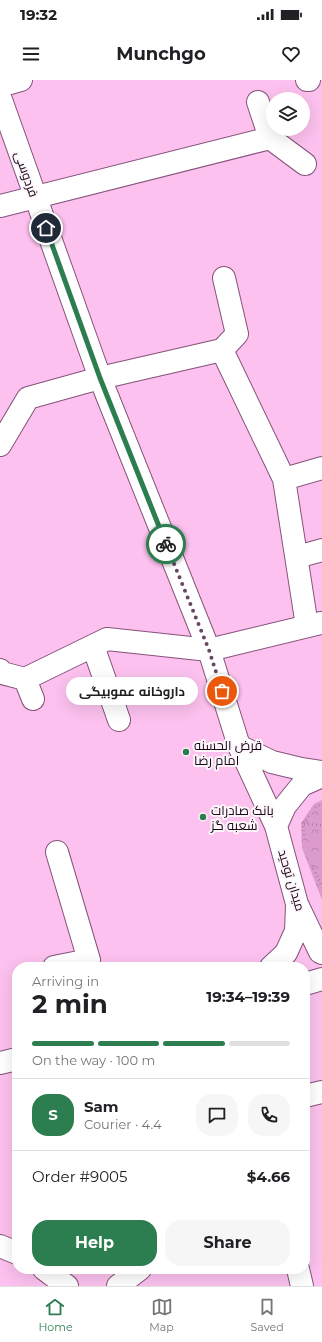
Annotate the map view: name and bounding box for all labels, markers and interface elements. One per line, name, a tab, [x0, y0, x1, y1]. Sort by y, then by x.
text: 19:32	[20, 5, 57, 24]
icon: menu	[20, 43, 42, 65]
text: Munchgo	[116, 43, 206, 65]
icon: heart	[280, 43, 302, 65]
map controls	[266, 92, 310, 136]
button: layers	[266, 92, 310, 136]
street label: فردوسی	[12, 149, 42, 199]
pin	[29, 211, 63, 245]
icon: home	[35, 217, 57, 239]
courier	[146, 524, 186, 564]
icon: bike	[155, 533, 177, 555]
pin	[205, 674, 239, 708]
callout: داروخانه عموبیگی	[66, 677, 198, 705]
icon: bag	[211, 680, 233, 702]
text: داروخانه عموبیگی	[79, 683, 185, 699]
place label: قرض الحسنه امام رضا	[194, 737, 262, 770]
marker: قرض الحسنه امام رضا	[181, 747, 191, 757]
place label: بانک صادرات شعبه گز	[210, 802, 274, 833]
marker: بانک صادرات شعبه گز	[198, 812, 208, 822]
street label: میدان توحید	[275, 847, 309, 913]
text: Arriving in	[32, 973, 99, 989]
text: 19:34–19:39	[206, 987, 290, 1006]
text: 2 min	[32, 988, 108, 1020]
text: On the way · 100 m	[32, 1052, 155, 1068]
button: chat	[196, 1094, 238, 1136]
button: phone	[248, 1094, 290, 1136]
text: Sam	[84, 1097, 119, 1116]
text: S	[48, 1105, 58, 1124]
text: Courier · 4.4	[84, 1116, 162, 1132]
text: Order #9005	[32, 1167, 128, 1186]
text: $4.66	[247, 1167, 290, 1186]
button: Help	[32, 1220, 157, 1266]
button: Share	[165, 1220, 290, 1266]
tab: Home	[38, 1296, 73, 1334]
tab: Map	[149, 1296, 174, 1334]
tab: Saved	[251, 1296, 284, 1334]

